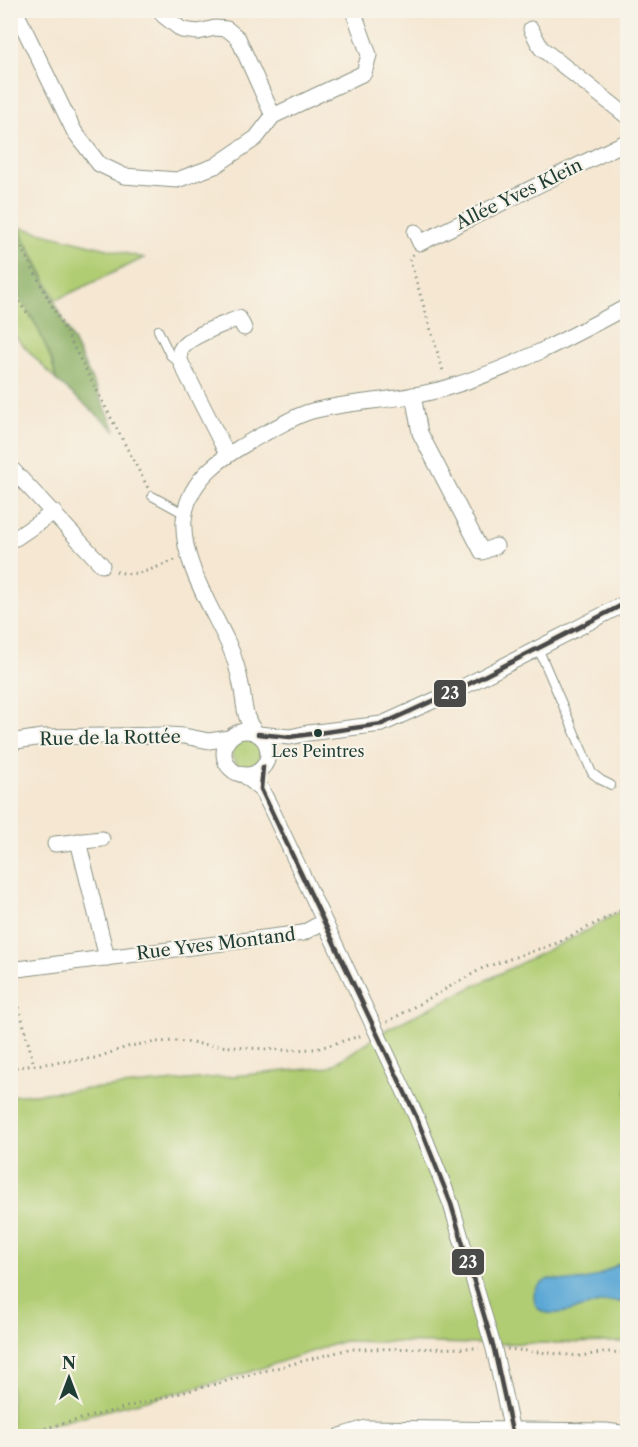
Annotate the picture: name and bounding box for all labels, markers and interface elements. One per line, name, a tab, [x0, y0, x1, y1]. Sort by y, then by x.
street label: Allée Yves Klein	[451, 154, 586, 235]
line badge: 23	[433, 679, 467, 708]
text: 23	[441, 683, 459, 703]
street label: Rue de la Rottée	[39, 726, 181, 750]
marker: Les Peintres	[312, 727, 324, 739]
place label: Les Peintres	[272, 741, 364, 761]
street label: Rue Yves Montand	[135, 923, 297, 965]
line badge: 23	[451, 1248, 485, 1276]
text: 23	[459, 1252, 477, 1272]
north arrow	[39, 1348, 99, 1408]
text: N	[62, 1353, 76, 1373]

